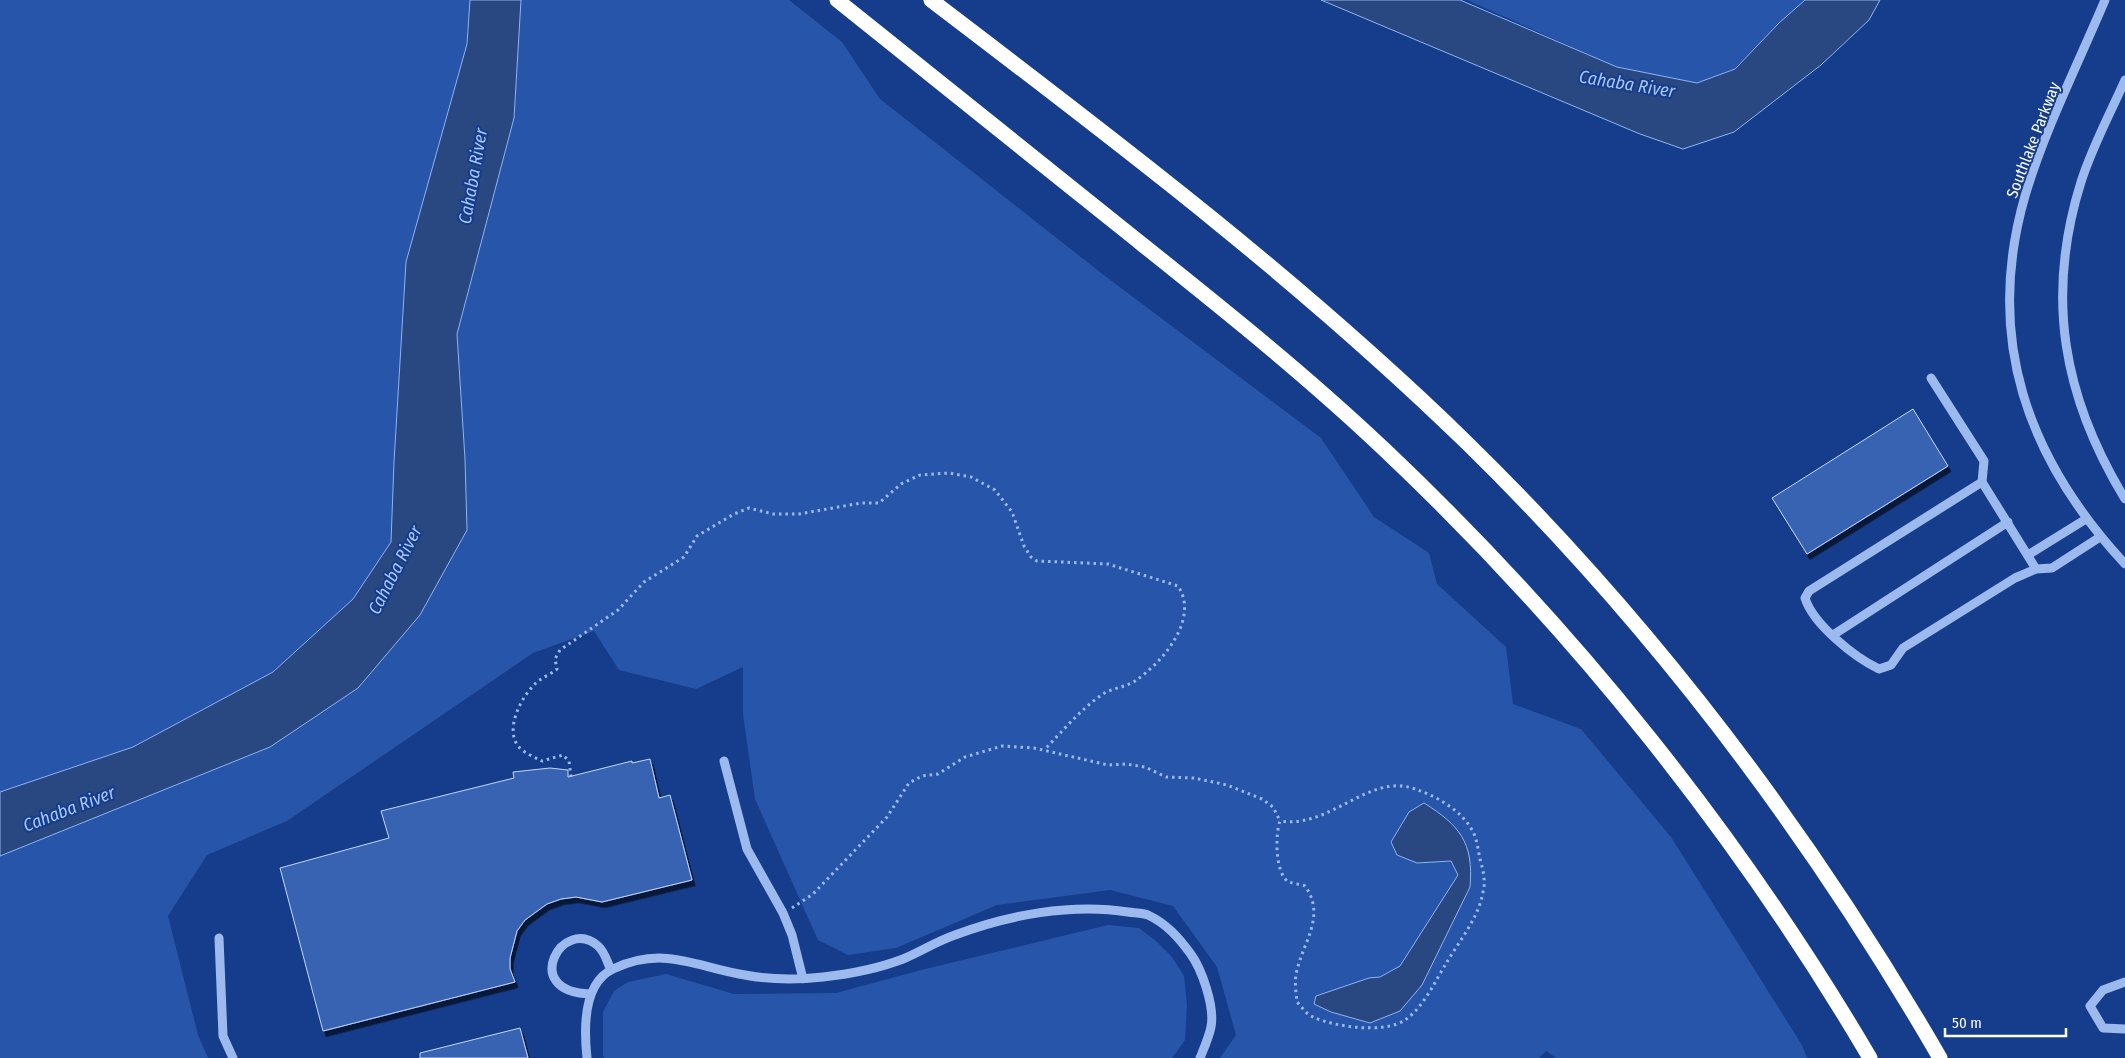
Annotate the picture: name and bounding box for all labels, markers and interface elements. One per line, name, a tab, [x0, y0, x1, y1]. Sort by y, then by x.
water label: Cahaba River	[1577, 66, 1677, 103]
street label: Southlake Parkway	[2002, 78, 2064, 201]
water label: Cahaba River	[454, 126, 492, 226]
water label: Cahaba River	[363, 521, 427, 618]
water label: Cahaba River	[20, 781, 119, 837]
scale bar	[1945, 1006, 2066, 1038]
text: 50 m	[1952, 1014, 1982, 1032]

